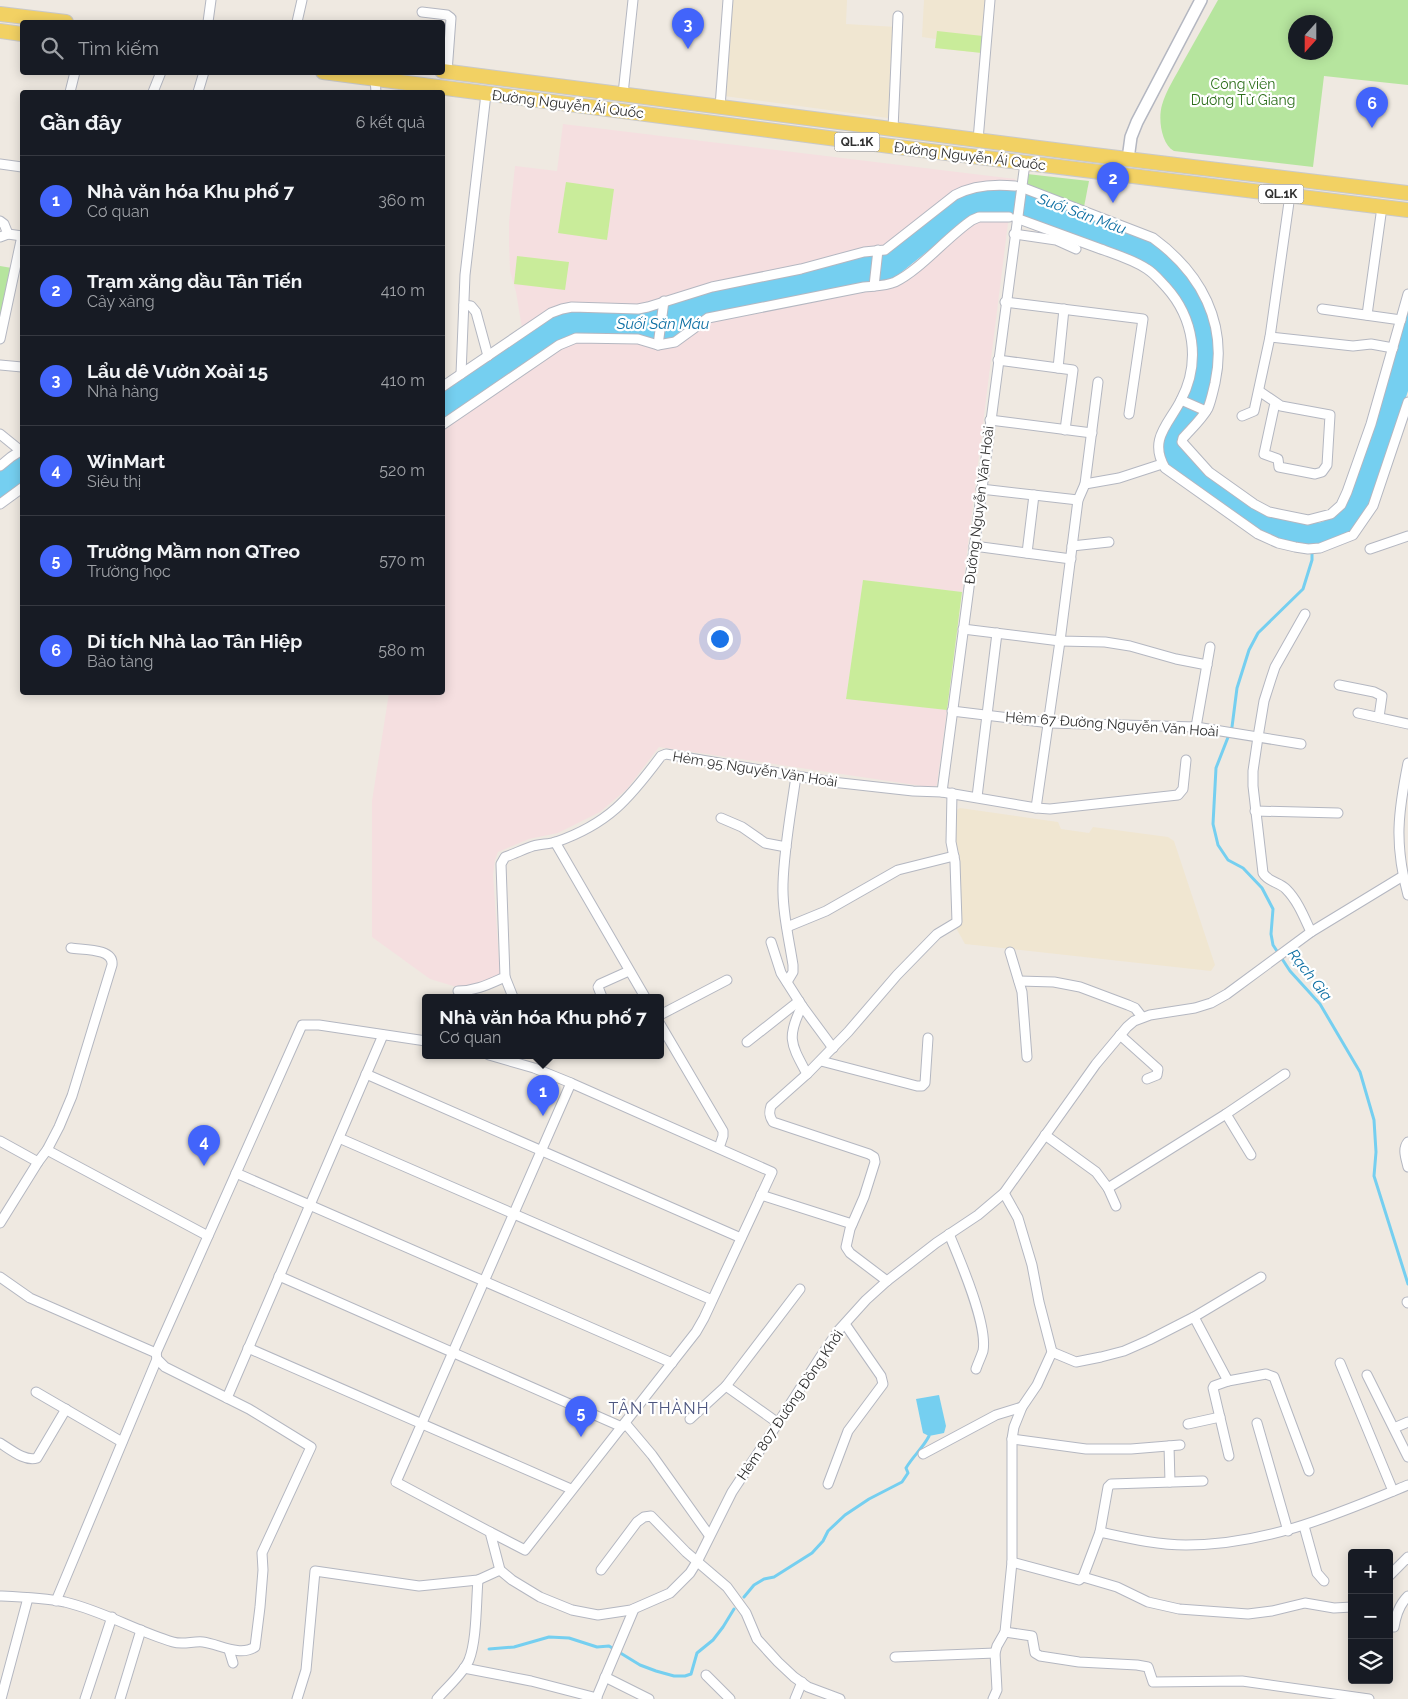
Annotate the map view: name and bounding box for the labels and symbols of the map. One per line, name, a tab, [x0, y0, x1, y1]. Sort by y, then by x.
pin: 3	[672, 8, 704, 49]
north arrow	[1288, 15, 1333, 60]
park label: Công viên Dương Tử Giang	[1191, 76, 1295, 108]
street label: Đường Nguyễn Ái Quốc	[491, 86, 645, 121]
pin: 6	[1356, 87, 1388, 128]
road number: QL.1K	[834, 132, 880, 152]
street label: Đường Nguyễn Ái Quốc	[893, 138, 1047, 173]
pin: 2	[1097, 162, 1129, 203]
road number: QL.1K	[1258, 184, 1304, 203]
water label: Suối Săn Máu	[1034, 189, 1129, 238]
water label: Suối Săn Máu	[616, 315, 710, 333]
street label: Đường Nguyễn Văn Hoài	[961, 425, 997, 585]
your location	[707, 626, 733, 652]
street label: Hẻm 67 Đường Nguyễn Văn Hoài	[1005, 709, 1219, 739]
street label: Hẻm 95 Nguyễn Văn Hoài	[672, 748, 838, 790]
water label: Rạch Gia	[1284, 945, 1336, 1005]
pin: 1	[527, 1075, 559, 1116]
pin: 4	[188, 1125, 220, 1166]
street label: Hẻm 807 Đường Đồng Khởi	[734, 1327, 846, 1483]
pin: 5	[565, 1396, 597, 1437]
district label: TÂN THÀNH	[609, 1398, 710, 1418]

